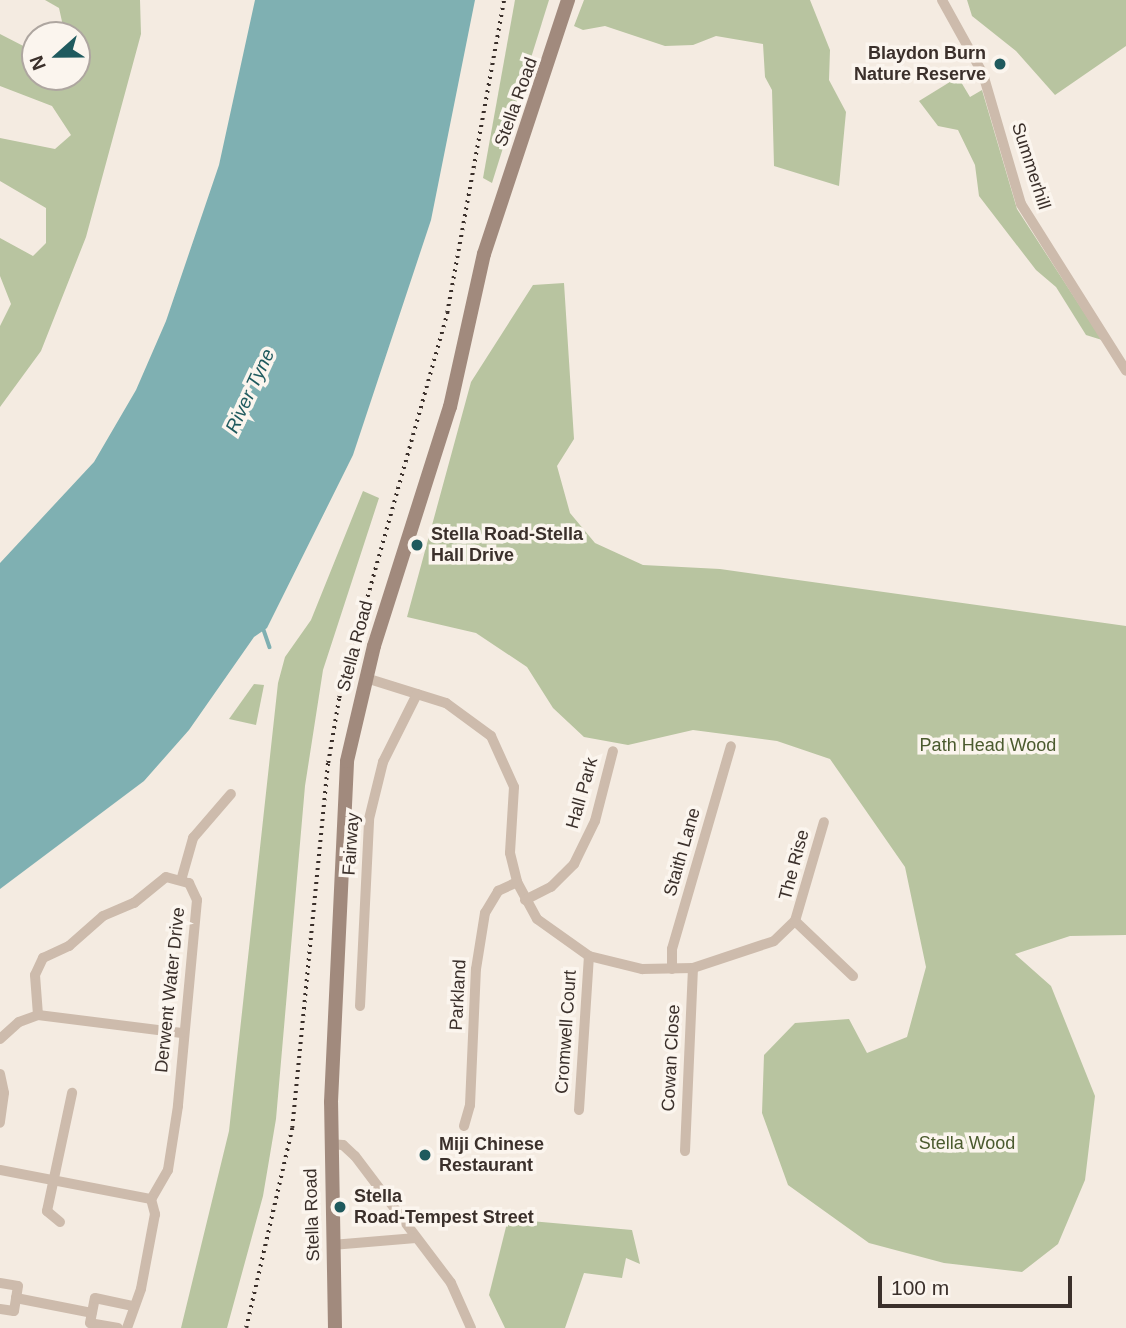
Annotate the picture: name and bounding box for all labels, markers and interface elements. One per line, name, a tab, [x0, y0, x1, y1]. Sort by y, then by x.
north arrow	[21, 21, 91, 91]
place label: Blaydon Burn Nature Reserve	[854, 43, 986, 86]
text: N	[26, 53, 50, 73]
street label: Stella Road	[490, 55, 542, 149]
marker: Blaydon Burn Nature Reserve	[992, 56, 1008, 72]
street label: Summerhill	[1007, 120, 1055, 212]
water label: River Tyne	[221, 345, 279, 437]
place label: Stella Road-Stella Hall Drive	[431, 524, 583, 566]
marker: Stella Road-Stella Hall Drive	[409, 537, 425, 553]
street label: Stella Road	[333, 598, 377, 694]
park label: Path Head Wood	[920, 734, 1056, 756]
street label: Hall Park	[562, 755, 602, 831]
street label: Staith Lane	[659, 805, 705, 899]
street label: Fairway	[338, 812, 364, 876]
street label: The Rise	[774, 827, 814, 903]
street label: Derwent Water Drive	[151, 906, 189, 1074]
street label: Parkland	[445, 959, 471, 1031]
street label: Cromwell Court	[551, 969, 581, 1095]
street label: Cowan Close	[657, 1004, 685, 1112]
park label: Stella Wood	[919, 1132, 1015, 1154]
place label: Miji Chinese Restaurant	[439, 1134, 544, 1176]
marker: Miji Chinese Restaurant	[417, 1147, 433, 1163]
street label: Stella Road	[300, 1168, 324, 1262]
place label: Stella Road-Tempest Street	[354, 1186, 534, 1228]
marker: Stella Road-Tempest Street	[332, 1199, 348, 1215]
scale bar	[881, 1262, 1075, 1306]
text: 100 m	[891, 1276, 949, 1299]

